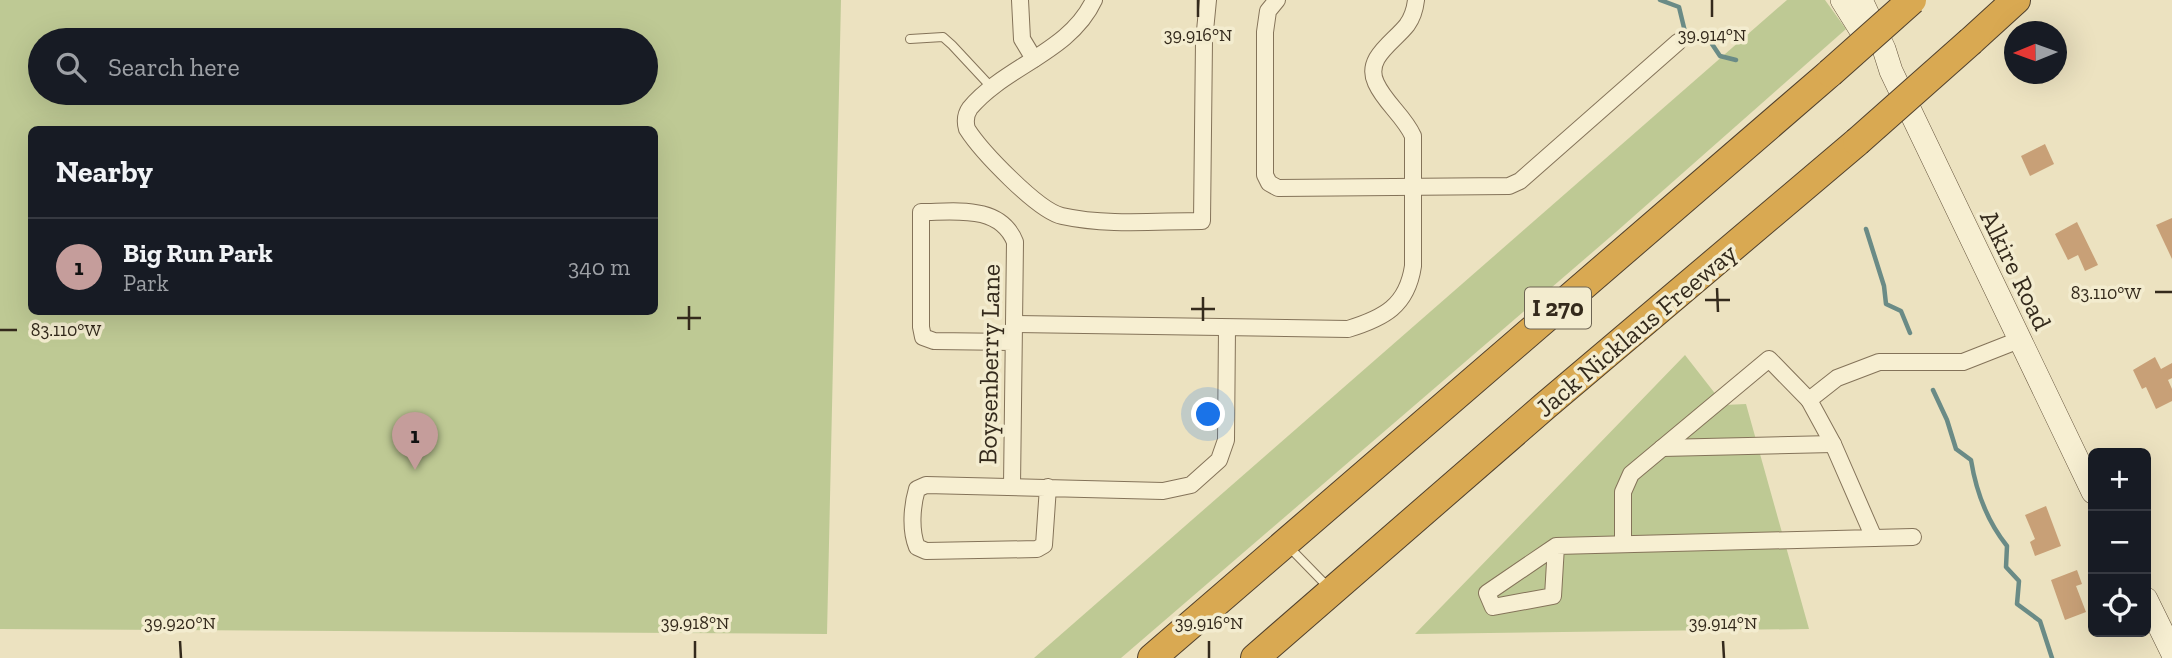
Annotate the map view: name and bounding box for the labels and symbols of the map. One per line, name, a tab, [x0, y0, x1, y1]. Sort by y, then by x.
north arrow	[2004, 21, 2067, 84]
text: 39.916°N	[1164, 24, 1232, 46]
text: 39.914°N	[1678, 24, 1746, 46]
street label: Alkire Road	[1973, 205, 2059, 335]
street label: Jack Nicklaus Freeway	[1529, 236, 1744, 424]
street label: Boysenberry Lane	[971, 264, 1007, 464]
text: 83.110°W	[2071, 282, 2141, 304]
road number: I 270	[1525, 288, 1591, 328]
text: 83.110°W	[31, 319, 101, 341]
your location	[1191, 397, 1225, 431]
pin: 1	[392, 412, 438, 470]
text: 39.920°N	[144, 612, 216, 634]
text: 39.918°N	[661, 612, 729, 634]
text: 39.916°N	[1175, 612, 1243, 634]
text: 39.914°N	[1689, 612, 1757, 634]

